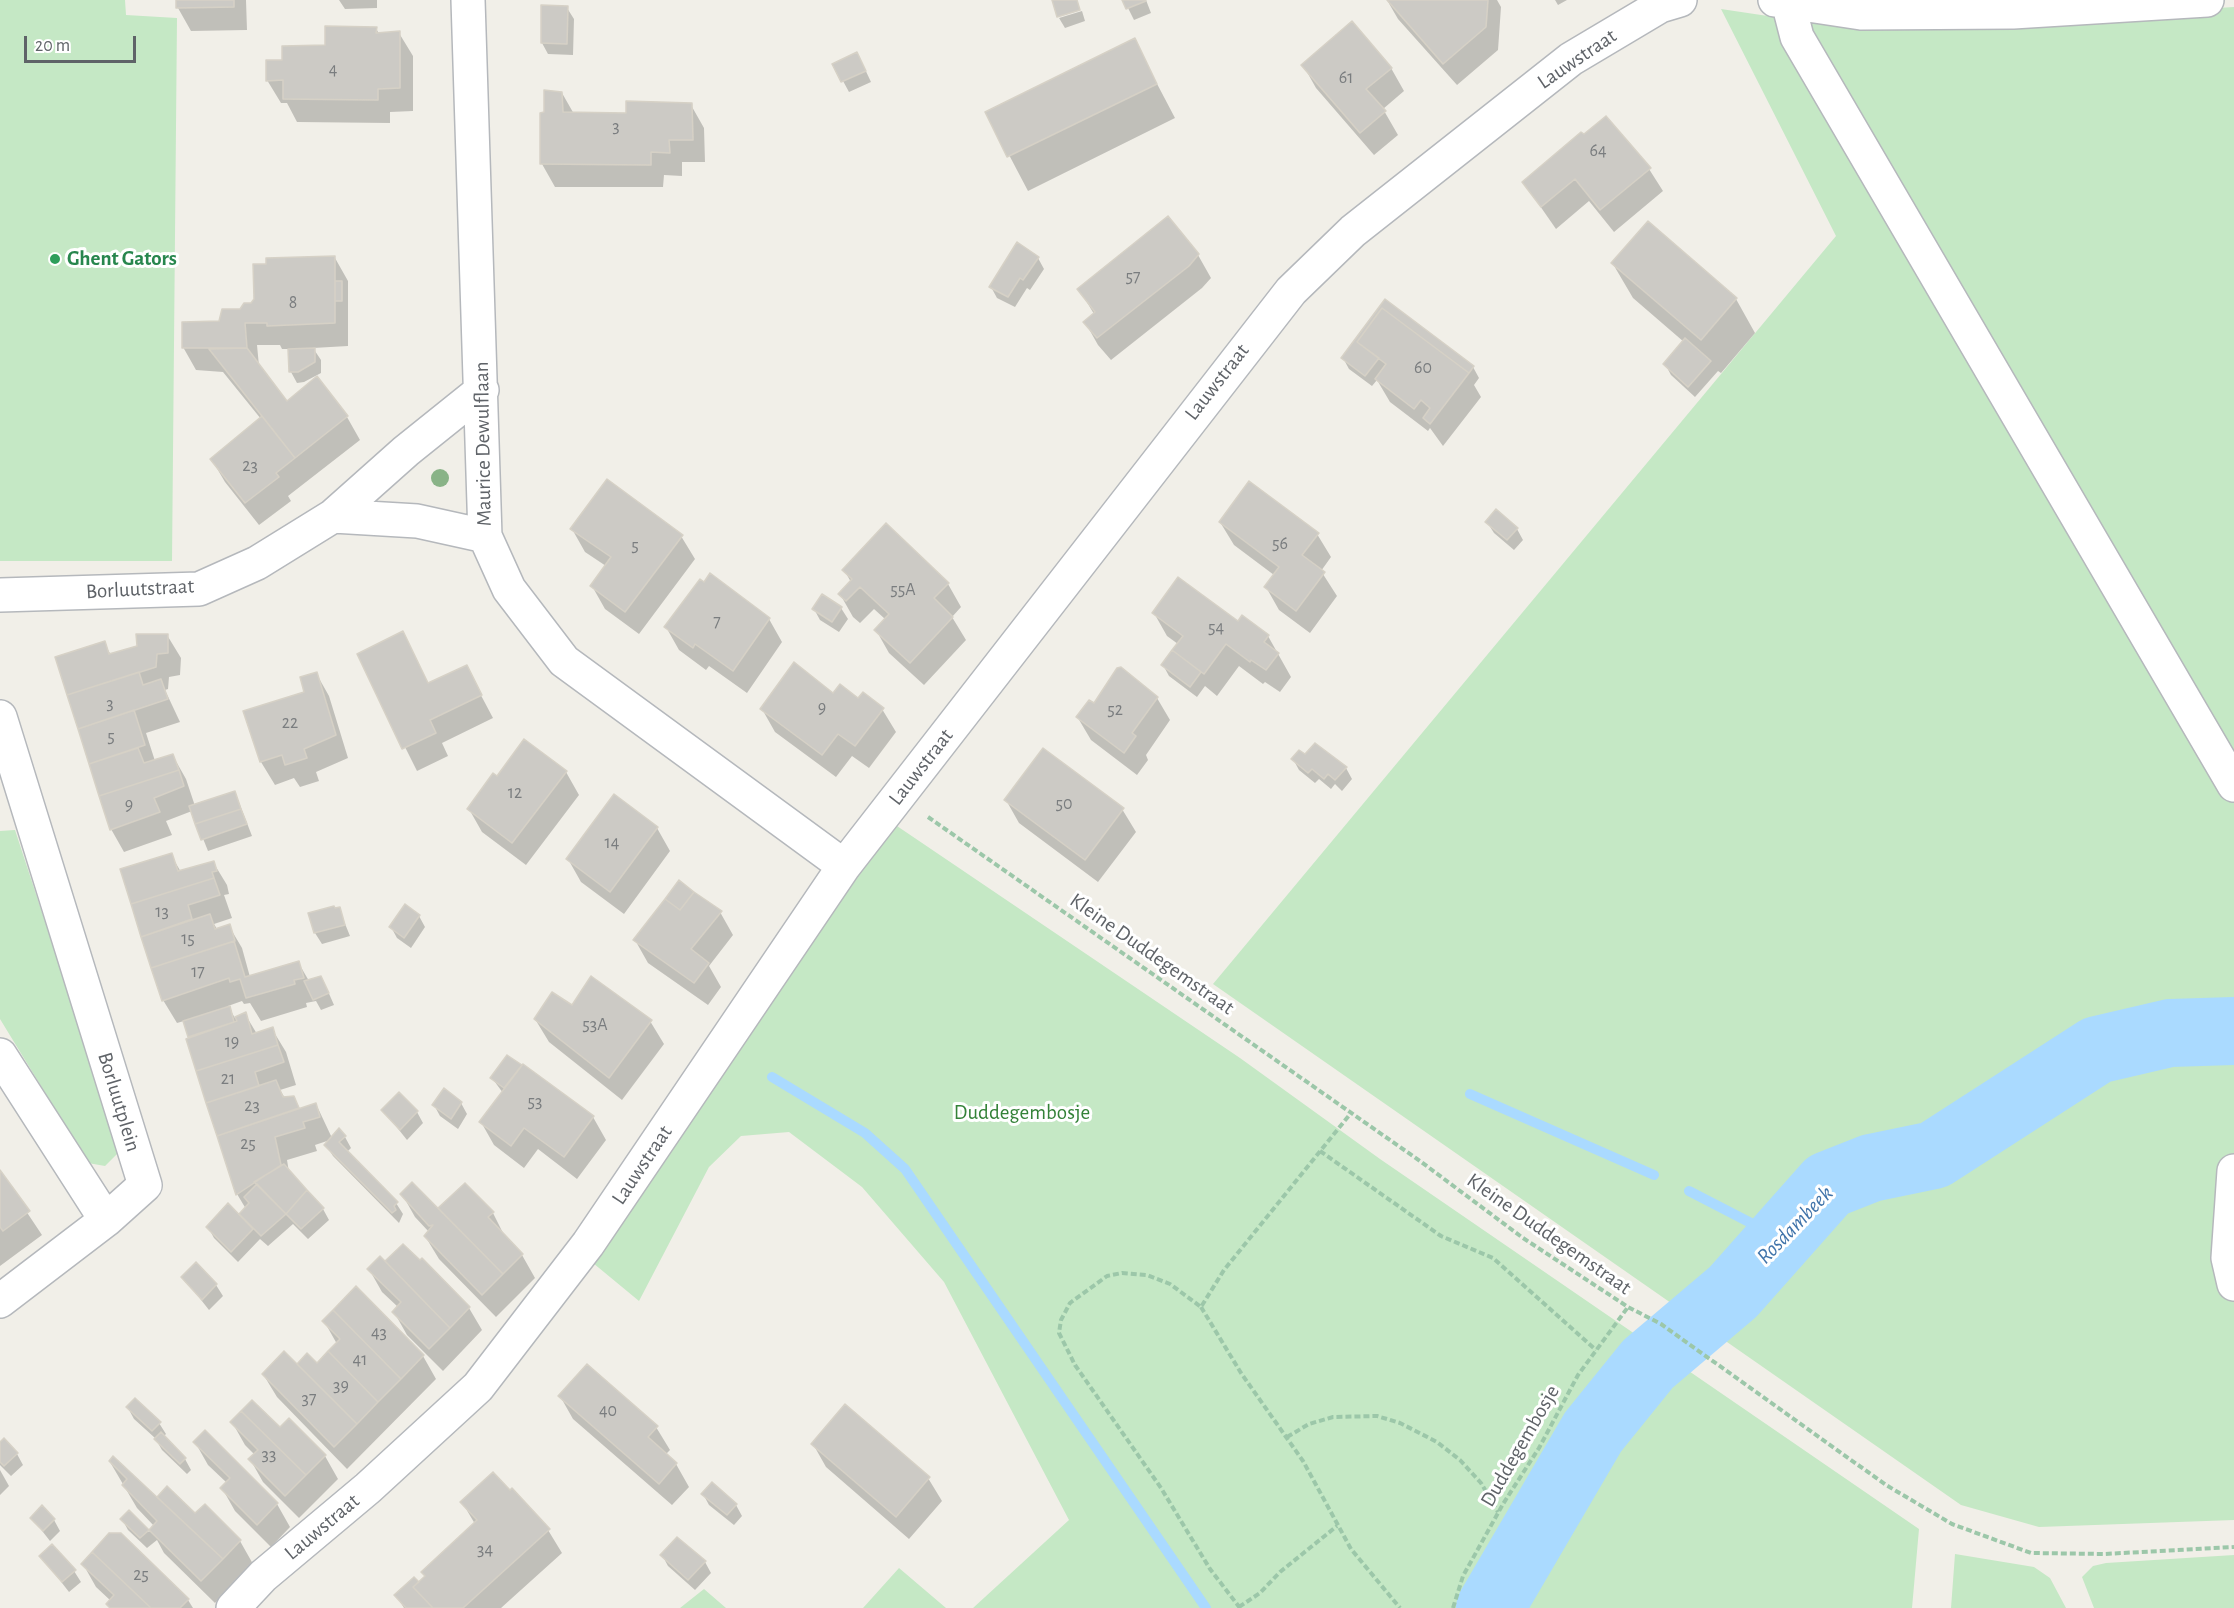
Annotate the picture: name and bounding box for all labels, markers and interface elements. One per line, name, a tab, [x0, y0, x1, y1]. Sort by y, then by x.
street label: Lauwstraat	[1533, 23, 1621, 95]
scale bar	[27, 24, 140, 62]
text: 20 m	[35, 37, 70, 55]
house number: 4	[329, 59, 337, 81]
house number: 61	[1339, 67, 1353, 89]
house number: 3	[612, 116, 620, 138]
house number: 64	[1589, 140, 1607, 162]
place label: Ghent Gators	[67, 246, 177, 272]
marker: Ghent Gators	[48, 252, 62, 266]
house number: 57	[1125, 266, 1141, 288]
house number: 8	[289, 292, 297, 314]
street label: Lauwstraat	[1179, 339, 1255, 425]
house number: 60	[1414, 357, 1432, 379]
street label: Maurice Dewulflaan	[469, 361, 497, 527]
house number: 23	[242, 455, 258, 477]
house number: 56	[1272, 533, 1288, 555]
house number: 5	[631, 535, 639, 557]
street label: Borluutstraat	[85, 574, 195, 604]
house number: 55A	[890, 579, 916, 601]
house number: 7	[713, 611, 721, 633]
house number: 54	[1208, 617, 1224, 639]
house number: 3	[106, 693, 114, 715]
house number: 9	[818, 697, 826, 719]
house number: 52	[1107, 699, 1123, 721]
house number: 22	[282, 712, 298, 734]
street label: Lauwstraat	[883, 724, 959, 810]
house number: 5	[107, 726, 115, 748]
house number: 12	[508, 782, 522, 804]
house number: 50	[1055, 793, 1073, 815]
house number: 9	[125, 794, 133, 816]
house number: 14	[605, 832, 619, 854]
street label: Kleine Duddegemstraat	[1065, 888, 1239, 1020]
house number: 13	[155, 901, 169, 923]
house number: 15	[181, 928, 195, 950]
house number: 17	[191, 961, 205, 983]
house number: 53A	[582, 1014, 608, 1036]
house number: 19	[225, 1031, 239, 1053]
street label: Borluutplein	[92, 1049, 146, 1155]
house number: 21	[221, 1068, 235, 1090]
house number: 53	[528, 1091, 542, 1113]
house number: 23	[244, 1095, 260, 1117]
park label: Duddegembosje	[954, 1100, 1090, 1126]
street label: Lauwstraat	[606, 1121, 678, 1209]
house number: 25	[240, 1133, 256, 1155]
street label: Kleine Duddegemstraat	[1462, 1168, 1636, 1300]
water label: Rosdambeek	[1751, 1180, 1839, 1270]
house number: 43	[371, 1322, 387, 1344]
house number: 41	[353, 1349, 367, 1371]
house number: 39	[333, 1375, 349, 1397]
street label: Duddegembosje	[1475, 1381, 1565, 1511]
house number: 37	[302, 1388, 316, 1410]
house number: 40	[599, 1400, 617, 1422]
house number: 33	[262, 1444, 276, 1466]
street label: Lauwstraat	[279, 1488, 365, 1566]
house number: 34	[477, 1539, 493, 1561]
house number: 25	[133, 1564, 149, 1586]

